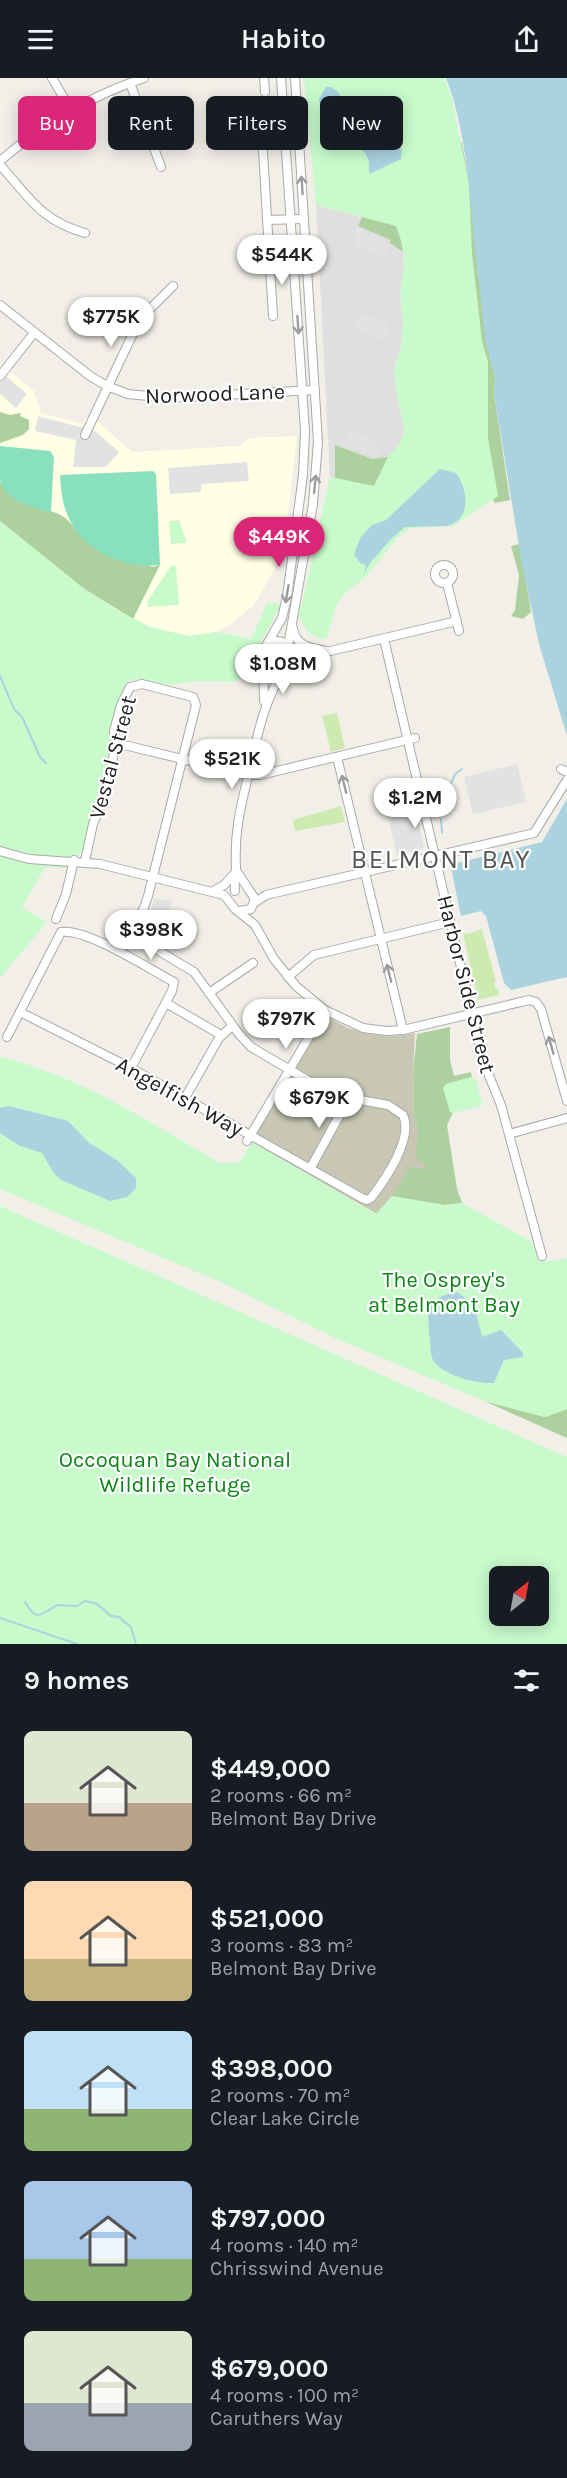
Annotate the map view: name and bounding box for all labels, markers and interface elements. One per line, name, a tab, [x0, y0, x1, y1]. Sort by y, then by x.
icon: menu	[24, 23, 57, 56]
text: Habito	[241, 23, 326, 55]
icon: share	[510, 23, 543, 56]
chip: Buy	[18, 96, 96, 150]
chip: Rent	[108, 96, 194, 150]
chip: Filters	[206, 96, 308, 150]
chip: New	[320, 96, 403, 150]
one-way arrow	[296, 176, 307, 196]
pin: $544K	[240, 235, 324, 286]
text: $544K	[251, 243, 313, 266]
pin: $775K	[69, 297, 153, 348]
text: $775K	[82, 305, 140, 328]
one-way arrow	[293, 314, 304, 334]
street label: Norwood Lane	[144, 379, 286, 409]
one-way arrow	[310, 475, 321, 495]
pin: $449K	[237, 517, 321, 568]
text: $449K	[248, 525, 310, 548]
one-way arrow	[282, 584, 293, 604]
pin: $1.08M	[234, 644, 332, 695]
text: $1.08M	[249, 652, 317, 675]
street label: Vestal Street	[84, 693, 142, 822]
pin: $521K	[190, 739, 274, 790]
text: $521K	[203, 747, 261, 770]
one-way arrow	[337, 775, 349, 794]
pin: $1.2M	[373, 778, 457, 829]
text: $1.2M	[388, 786, 442, 809]
district label: BELMONT BAY	[351, 844, 531, 875]
street label: Harbor Side Street	[431, 892, 501, 1076]
pin: $398K	[109, 910, 193, 961]
text: $398K	[119, 918, 183, 941]
one-way arrow	[383, 964, 395, 983]
pin: $797K	[244, 999, 328, 1050]
text: $797K	[257, 1007, 315, 1030]
one-way arrow	[545, 1036, 556, 1055]
street label: Angelfish Way	[111, 1051, 248, 1142]
pin: $679K	[277, 1078, 361, 1129]
text: $679K	[288, 1086, 350, 1109]
park label: The Osprey's at Belmont Bay	[368, 1267, 520, 1318]
park label: Occoquan Bay National Wildlife Refuge	[59, 1447, 291, 1498]
north arrow	[489, 1566, 549, 1626]
map controls	[489, 1566, 549, 1626]
icon: filters	[510, 1664, 543, 1697]
text: 9 homes	[24, 1665, 130, 1696]
text: $449,000	[210, 1753, 331, 1784]
icon: home	[72, 1755, 144, 1827]
text: 2 rooms · 66 m²	[210, 1784, 352, 1807]
text: Belmont Bay Drive	[210, 1807, 377, 1830]
text: $521,000	[210, 1903, 324, 1934]
icon: home	[72, 1905, 144, 1977]
text: 3 rooms · 83 m²	[210, 1934, 354, 1957]
text: Belmont Bay Drive	[210, 1957, 377, 1980]
text: $398,000	[210, 2053, 333, 2084]
icon: home	[72, 2055, 144, 2127]
text: 2 rooms · 70 m²	[210, 2084, 350, 2107]
text: Clear Lake Circle	[210, 2107, 359, 2130]
text: $797,000	[210, 2203, 326, 2234]
icon: home	[72, 2205, 144, 2277]
text: 4 rooms · 140 m²	[210, 2234, 358, 2257]
text: Chrisswind Avenue	[210, 2257, 383, 2280]
text: $679,000	[210, 2353, 328, 2384]
icon: home	[72, 2355, 144, 2427]
text: 4 rooms · 100 m²	[210, 2384, 359, 2407]
text: Caruthers Way	[210, 2407, 343, 2430]

